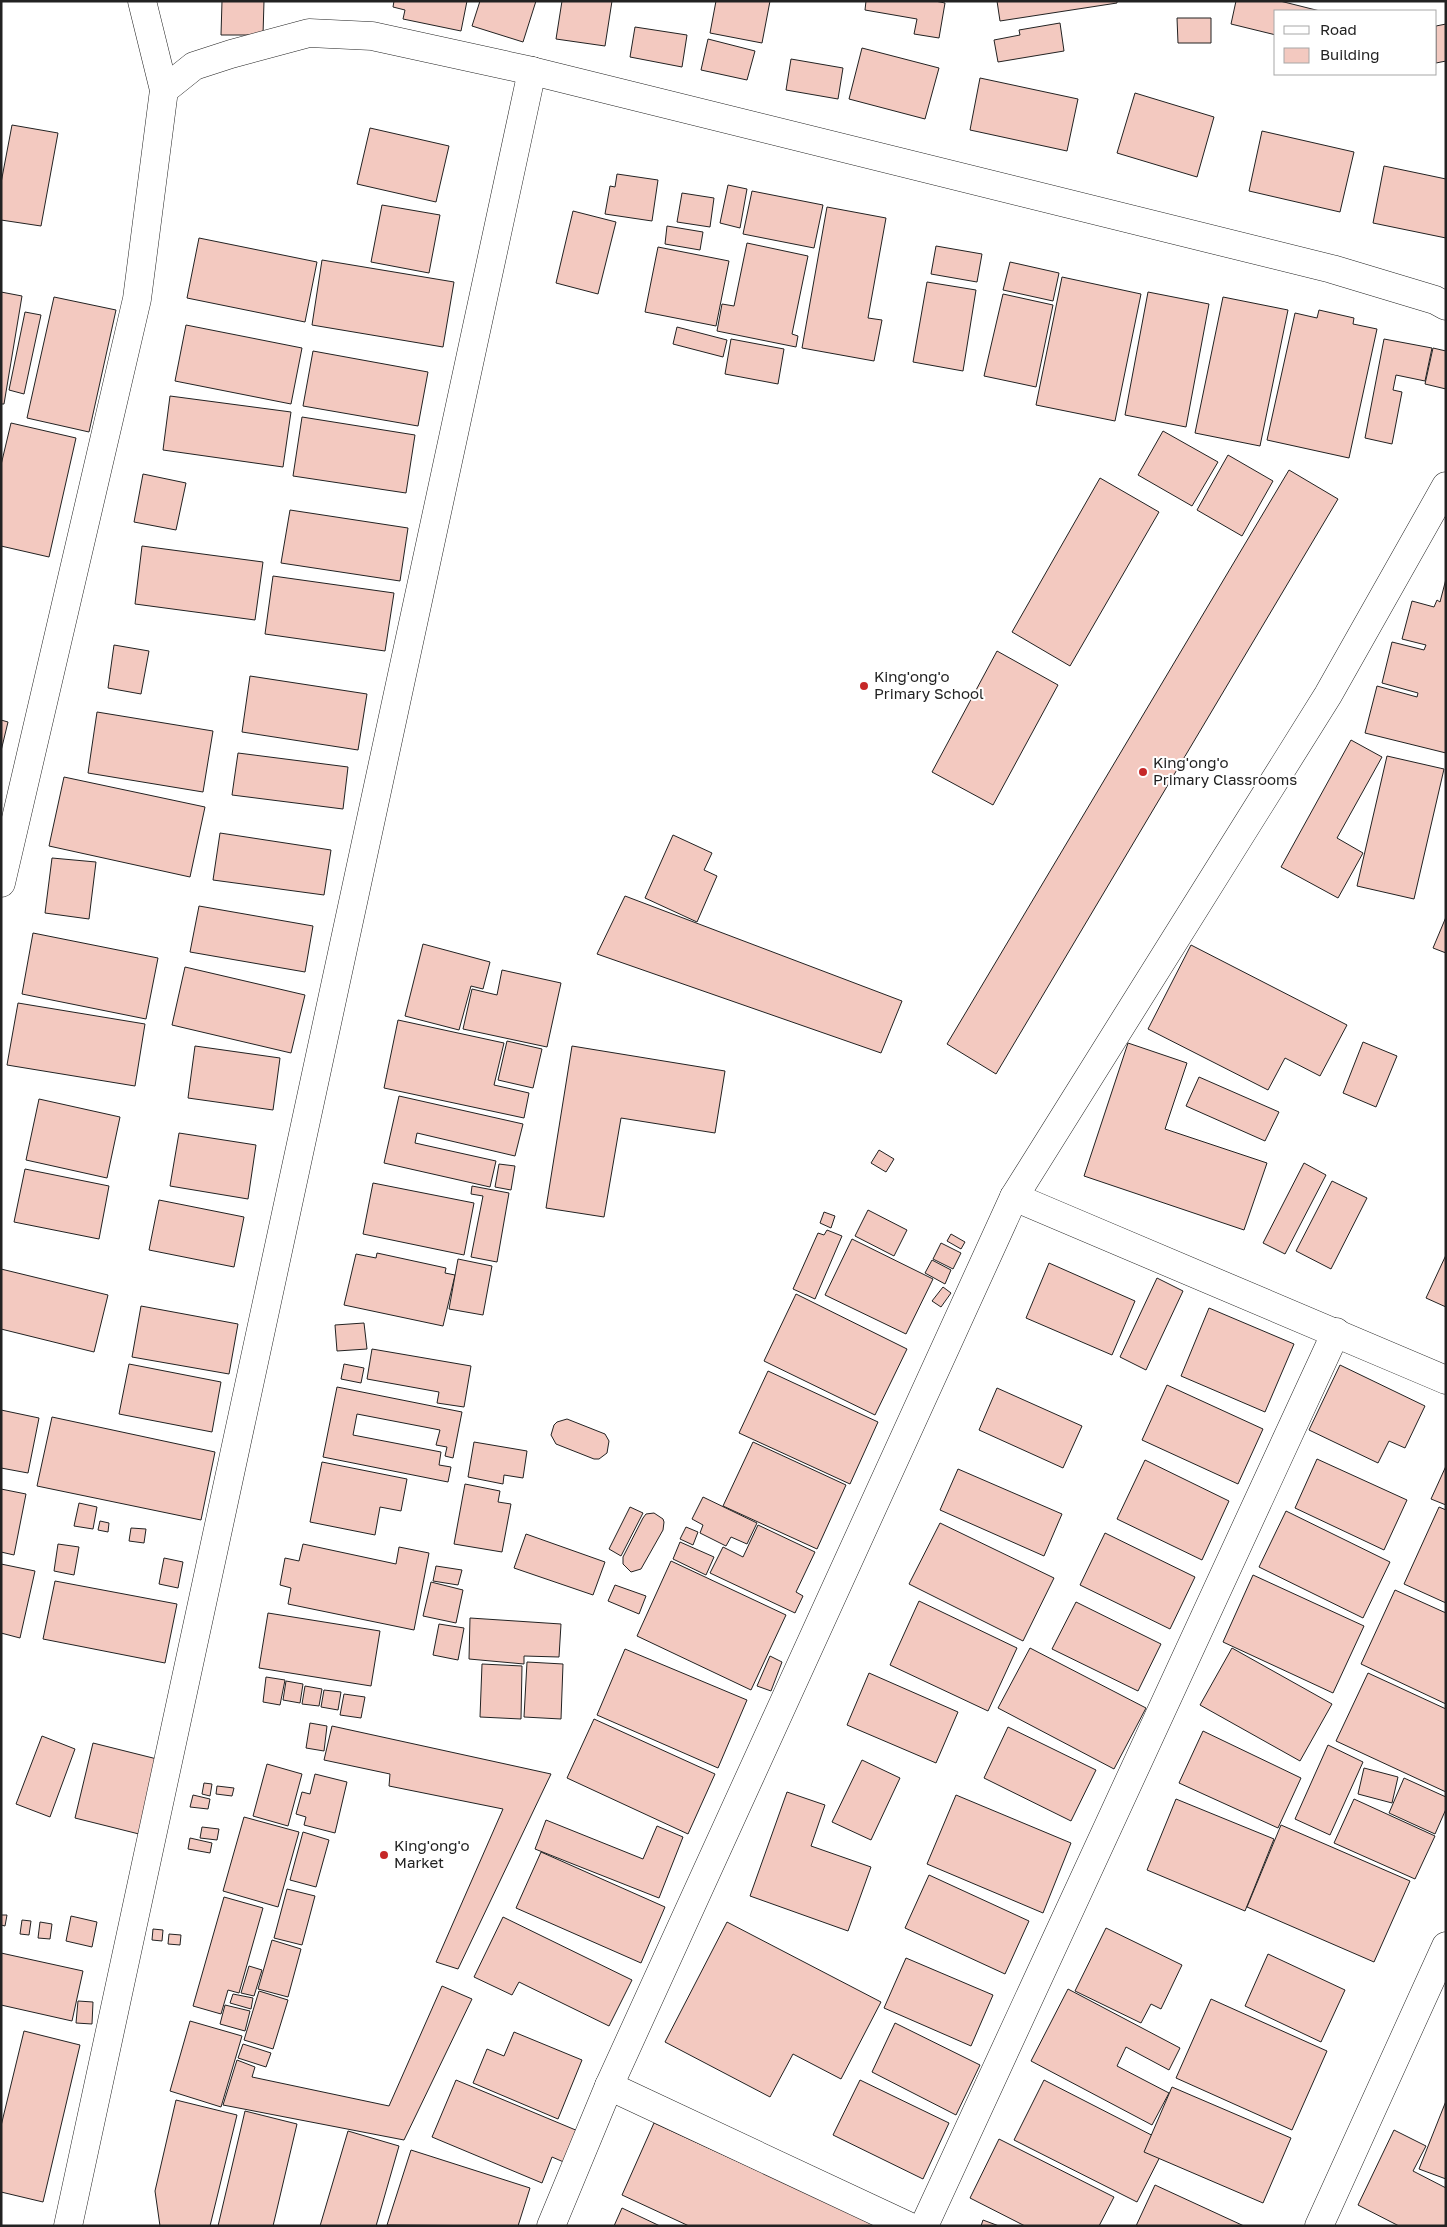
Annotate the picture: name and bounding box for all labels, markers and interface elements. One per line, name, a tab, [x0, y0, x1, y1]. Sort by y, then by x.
legend	[1274, 10, 1437, 75]
text: Road	[1320, 20, 1357, 38]
text: Building	[1320, 45, 1380, 63]
place label: King'ong'o Primary School	[874, 667, 984, 702]
marker: King'ong'o Primary School	[858, 680, 870, 692]
place label: King'ong'o Primary Classrooms	[1153, 753, 1297, 788]
marker: King'ong'o Primary Classrooms	[1137, 766, 1149, 778]
place label: King'ong'o Market	[394, 1836, 470, 1871]
marker: King'ong'o Market	[378, 1849, 390, 1861]

